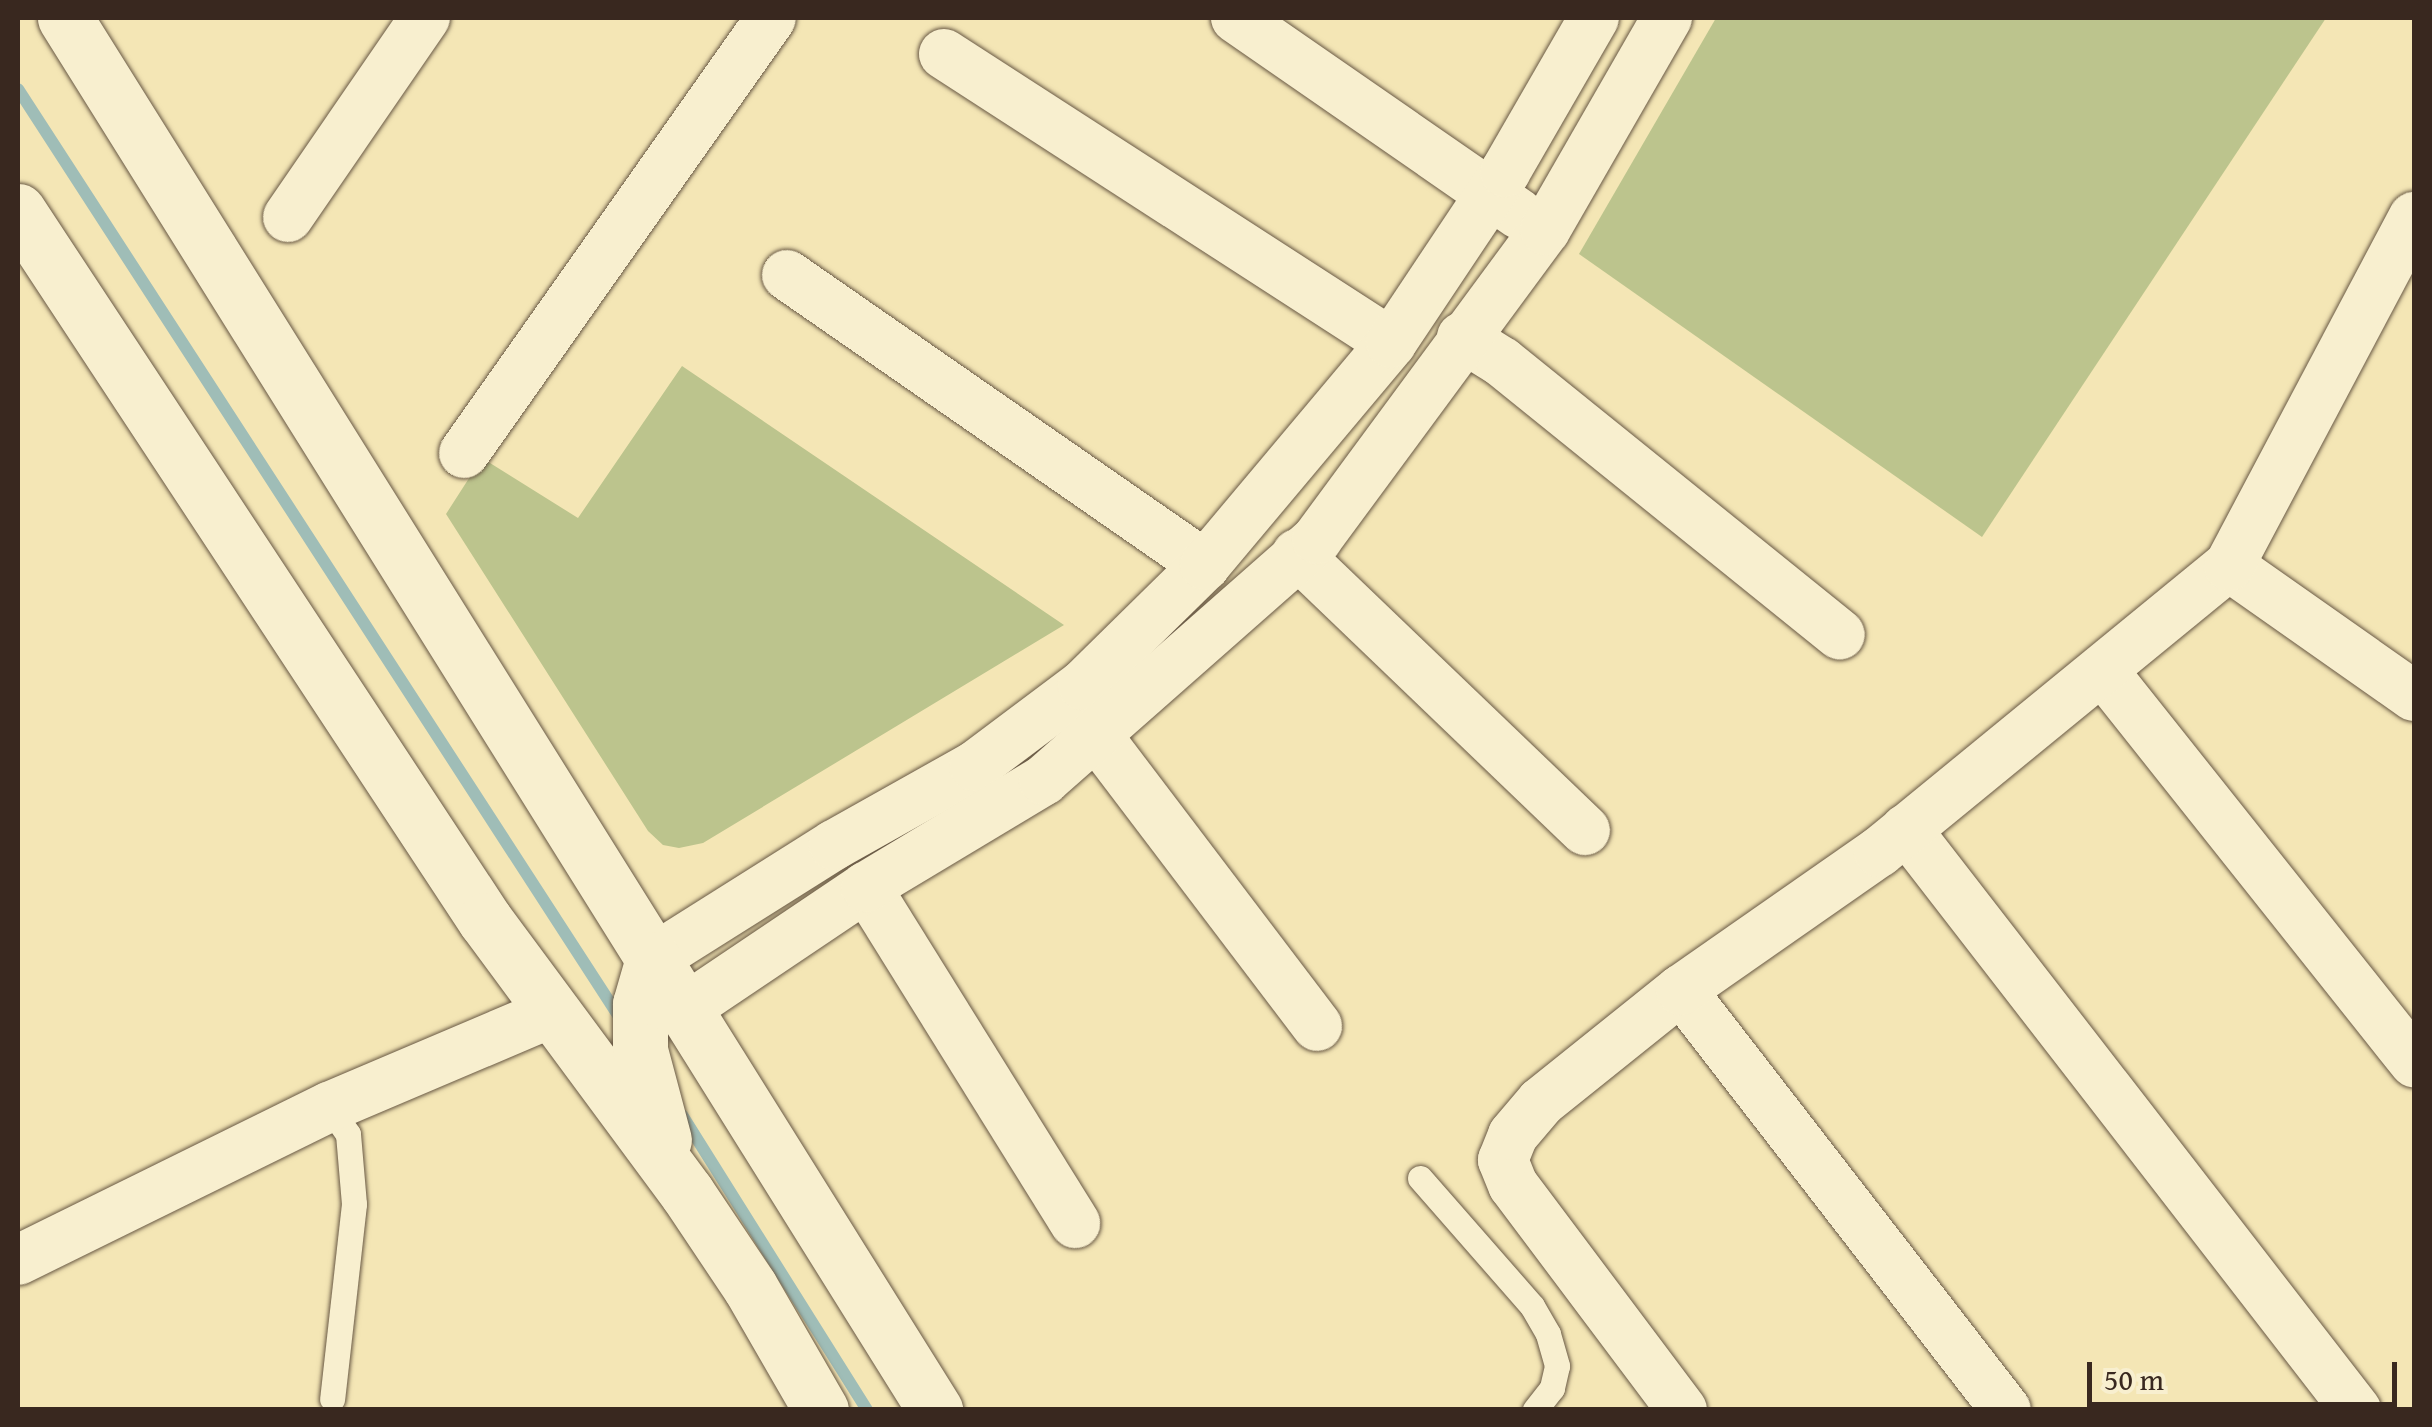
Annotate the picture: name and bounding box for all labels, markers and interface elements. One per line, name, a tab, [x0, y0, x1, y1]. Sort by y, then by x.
scale bar	[2092, 1342, 2402, 1404]
text: 50 m	[2104, 1357, 2164, 1401]

